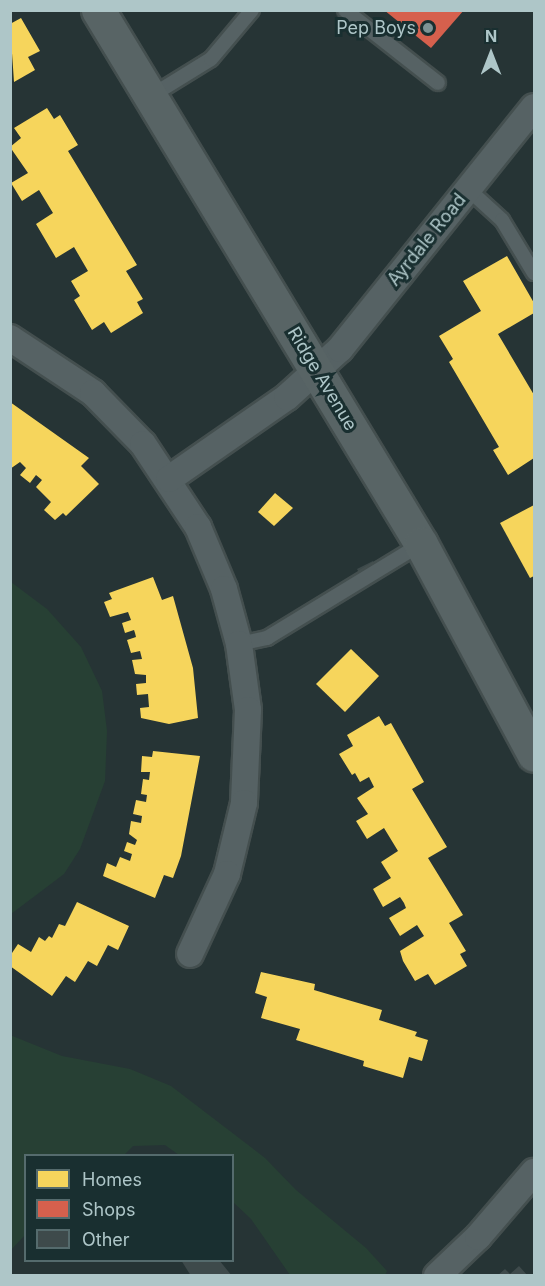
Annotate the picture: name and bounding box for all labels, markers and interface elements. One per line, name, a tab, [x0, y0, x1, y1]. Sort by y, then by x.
place label: Pep Boys	[336, 17, 416, 39]
marker: Pep Boys	[421, 21, 435, 35]
north arrow	[461, 24, 521, 84]
text: N	[485, 26, 497, 46]
street label: Ayrdale Road	[383, 190, 471, 290]
street label: Ridge Avenue	[283, 323, 361, 435]
legend	[24, 1154, 234, 1262]
text: Homes	[82, 1169, 142, 1190]
text: Shops	[82, 1199, 136, 1220]
text: Other	[82, 1229, 130, 1250]

